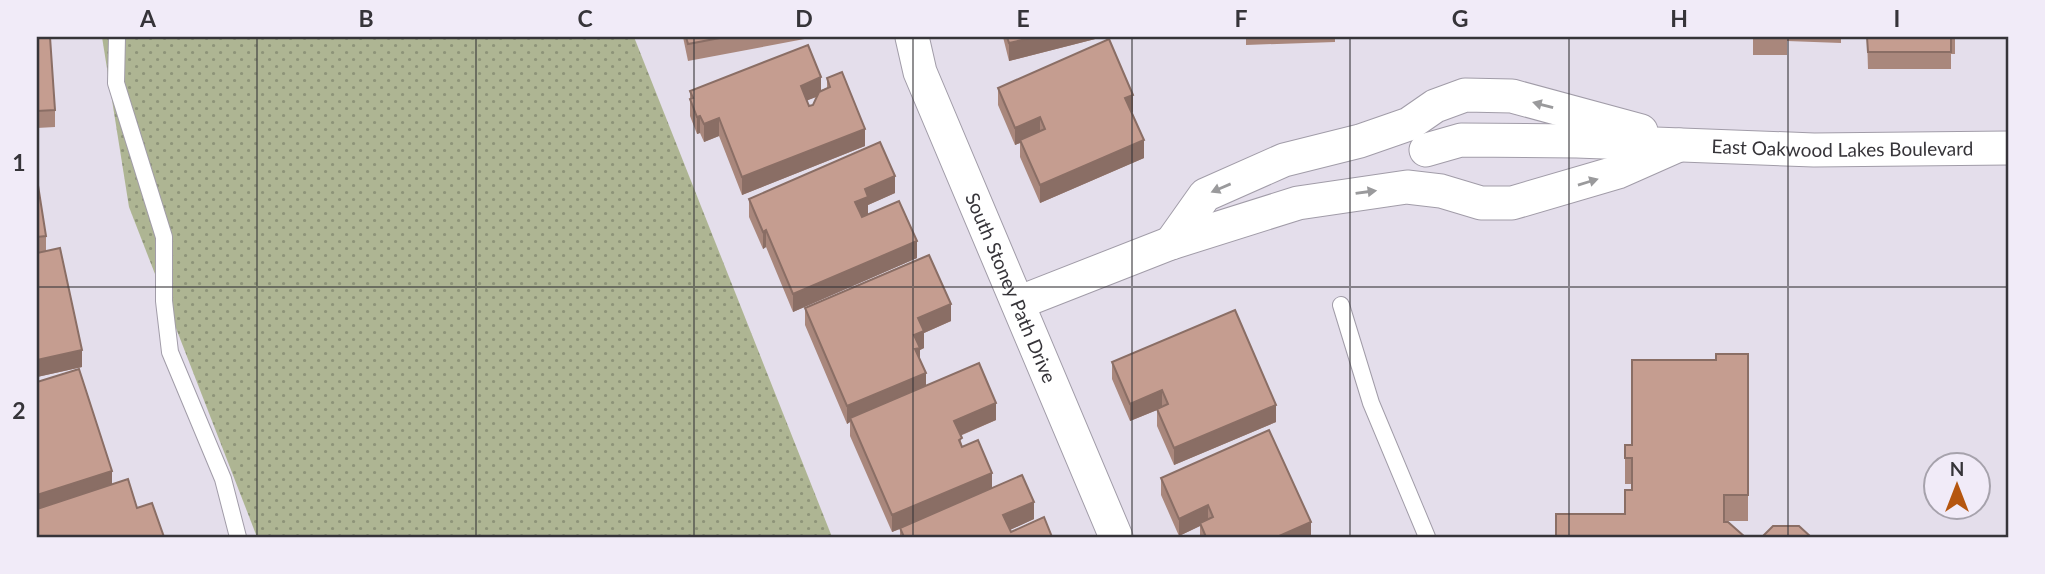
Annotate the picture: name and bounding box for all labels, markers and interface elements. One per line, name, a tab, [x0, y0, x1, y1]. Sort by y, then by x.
text: A	[139, 4, 157, 32]
text: B	[358, 4, 374, 32]
text: C	[577, 4, 593, 32]
text: D	[795, 4, 813, 32]
text: E	[1016, 4, 1030, 32]
text: F	[1234, 4, 1248, 32]
text: G	[1452, 4, 1468, 32]
text: H	[1670, 4, 1688, 32]
text: I	[1894, 4, 1900, 32]
one-way arrow	[1532, 99, 1553, 109]
street label: East Oakwood Lakes Boulevard	[1711, 134, 1973, 161]
text: 1	[12, 148, 26, 176]
one-way arrow	[1577, 176, 1598, 186]
one-way arrow	[1211, 182, 1232, 193]
one-way arrow	[1355, 186, 1377, 197]
street label: South Stoney Path Drive	[961, 189, 1062, 386]
text: 2	[12, 396, 26, 424]
north arrow	[1923, 452, 1993, 522]
text: N	[1950, 457, 1964, 480]

